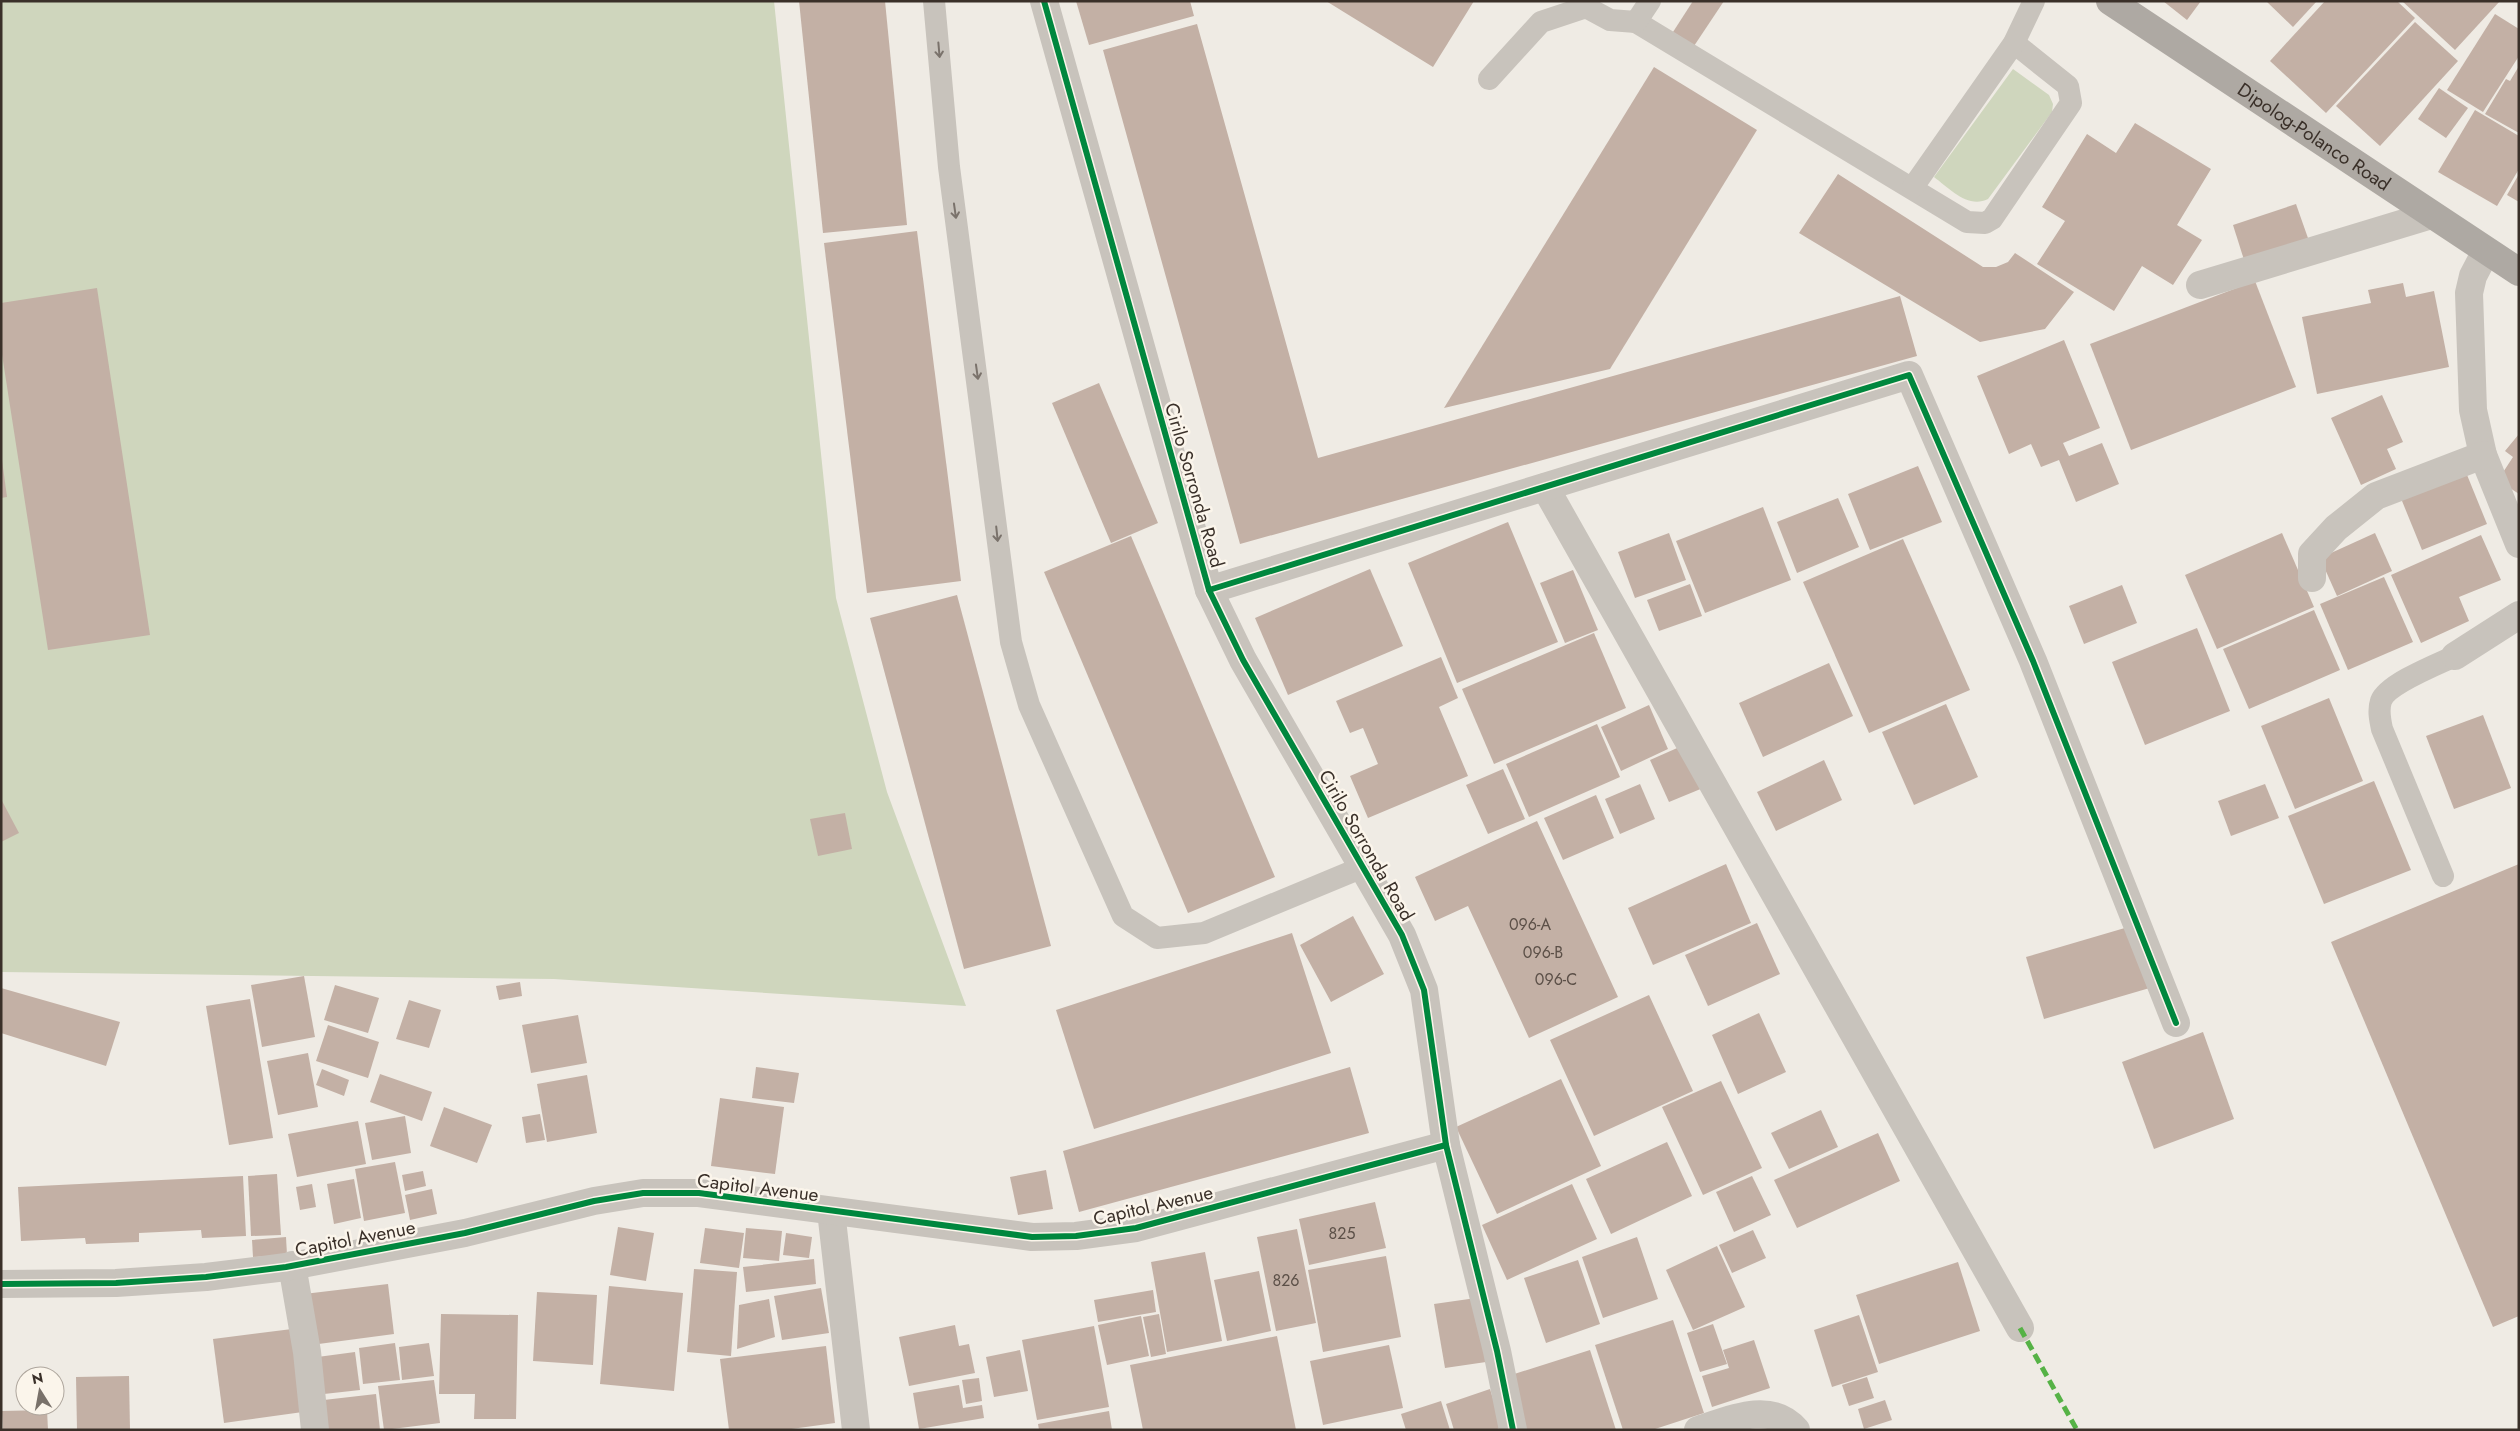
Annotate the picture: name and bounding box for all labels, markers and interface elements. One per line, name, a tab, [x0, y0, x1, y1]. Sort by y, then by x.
one-way arrow	[934, 41, 944, 57]
street label: Dipolog-Polanco Road	[2232, 76, 2396, 197]
one-way arrow	[950, 203, 960, 219]
one-way arrow	[972, 364, 982, 380]
street label: Cirilo Sorronda Road	[1158, 400, 1231, 571]
one-way arrow	[993, 525, 1002, 541]
street label: Cirilo Sorronda Road	[1312, 765, 1421, 926]
house number: 096-A	[1509, 913, 1551, 936]
house number: 096-B	[1523, 941, 1563, 964]
house number: 096-C	[1535, 968, 1577, 991]
street label: Capitol Avenue	[696, 1167, 820, 1208]
street label: Capitol Avenue	[1091, 1179, 1216, 1232]
street label: Capitol Avenue	[293, 1214, 418, 1263]
house number: 825	[1329, 1222, 1355, 1245]
house number: 826	[1272, 1269, 1300, 1292]
north arrow	[15, 1366, 65, 1416]
text: N	[30, 1367, 45, 1389]

